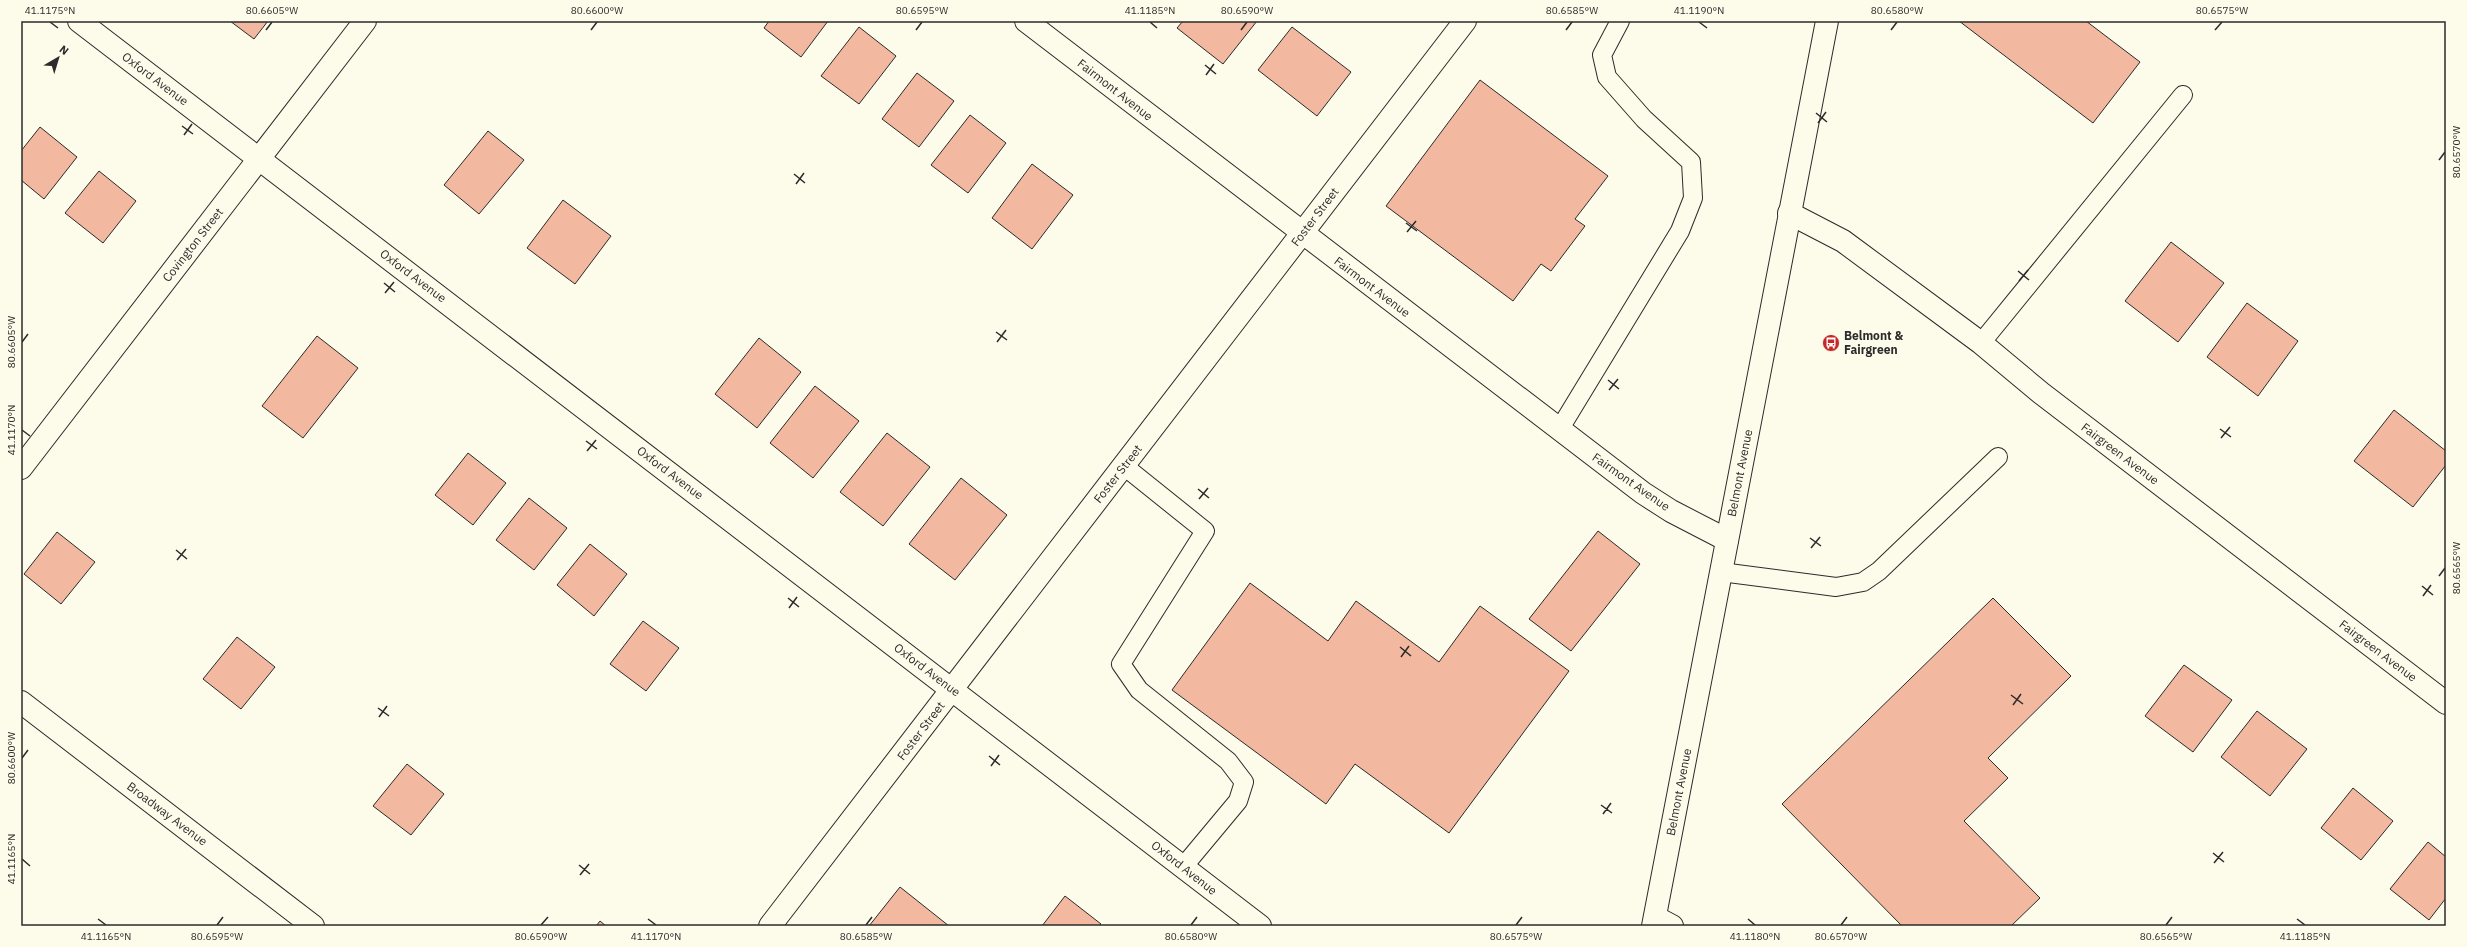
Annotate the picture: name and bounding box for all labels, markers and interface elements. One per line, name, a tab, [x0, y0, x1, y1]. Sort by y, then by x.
text: 41.1175°N	[25, 4, 75, 17]
text: 80.6605°W	[246, 4, 298, 17]
text: 80.6600°W	[571, 4, 623, 17]
text: 80.6595°W	[896, 4, 948, 17]
text: 41.1185°N	[1125, 4, 1175, 17]
text: 80.6590°W	[1221, 4, 1273, 17]
text: 80.6585°W	[1546, 4, 1598, 17]
text: 41.1190°N	[1674, 4, 1724, 17]
text: 80.6580°W	[1871, 4, 1923, 17]
text: 80.6575°W	[2196, 4, 2248, 17]
north arrow	[38, 38, 78, 78]
text: N	[57, 42, 72, 58]
street label: Oxford Avenue	[119, 49, 192, 109]
street label: Fairmont Avenue	[1075, 56, 1156, 124]
text: 80.6570°W	[2450, 126, 2463, 178]
street label: Foster Street	[1288, 184, 1342, 249]
street label: Covington Street	[159, 205, 226, 285]
street label: Oxford Avenue	[377, 246, 450, 306]
street label: Fairmont Avenue	[1331, 253, 1414, 320]
text: 80.6605°W	[5, 316, 18, 368]
place label: Belmont & Fairgreen	[1844, 328, 1903, 357]
bus stop icon: Belmont & Fairgreen	[1821, 333, 1841, 353]
text: 41.1170°N	[5, 405, 18, 455]
street label: Fairgreen Avenue	[2079, 420, 2162, 488]
street label: Belmont Avenue	[1724, 427, 1755, 518]
street label: Foster Street	[1090, 442, 1145, 506]
street label: Oxford Avenue	[634, 443, 707, 503]
street label: Fairmont Avenue	[1590, 449, 1673, 514]
text: 80.6565°W	[2450, 542, 2463, 594]
street label: Fairgreen Avenue	[2337, 617, 2420, 685]
street label: Oxford Avenue	[891, 640, 964, 700]
street label: Foster Street	[894, 698, 948, 763]
text: 80.6600°W	[5, 732, 18, 784]
street label: Belmont Avenue	[1663, 746, 1694, 837]
street label: Broadway Avenue	[124, 779, 211, 849]
text: 41.1165°N	[5, 834, 18, 884]
street label: Oxford Avenue	[1148, 837, 1221, 898]
text: 41.1165°N	[81, 930, 131, 943]
text: 80.6595°W	[191, 930, 243, 943]
text: 80.6590°W	[515, 930, 567, 943]
text: 41.1170°N	[631, 930, 681, 943]
text: 80.6585°W	[840, 930, 892, 943]
text: 80.6580°W	[1165, 930, 1217, 943]
text: 80.6575°W	[1490, 930, 1542, 943]
text: 41.1180°N	[1730, 930, 1780, 943]
text: 80.6570°W	[1815, 930, 1867, 943]
text: 80.6565°W	[2140, 930, 2192, 943]
text: 41.1185°N	[2280, 930, 2330, 943]

